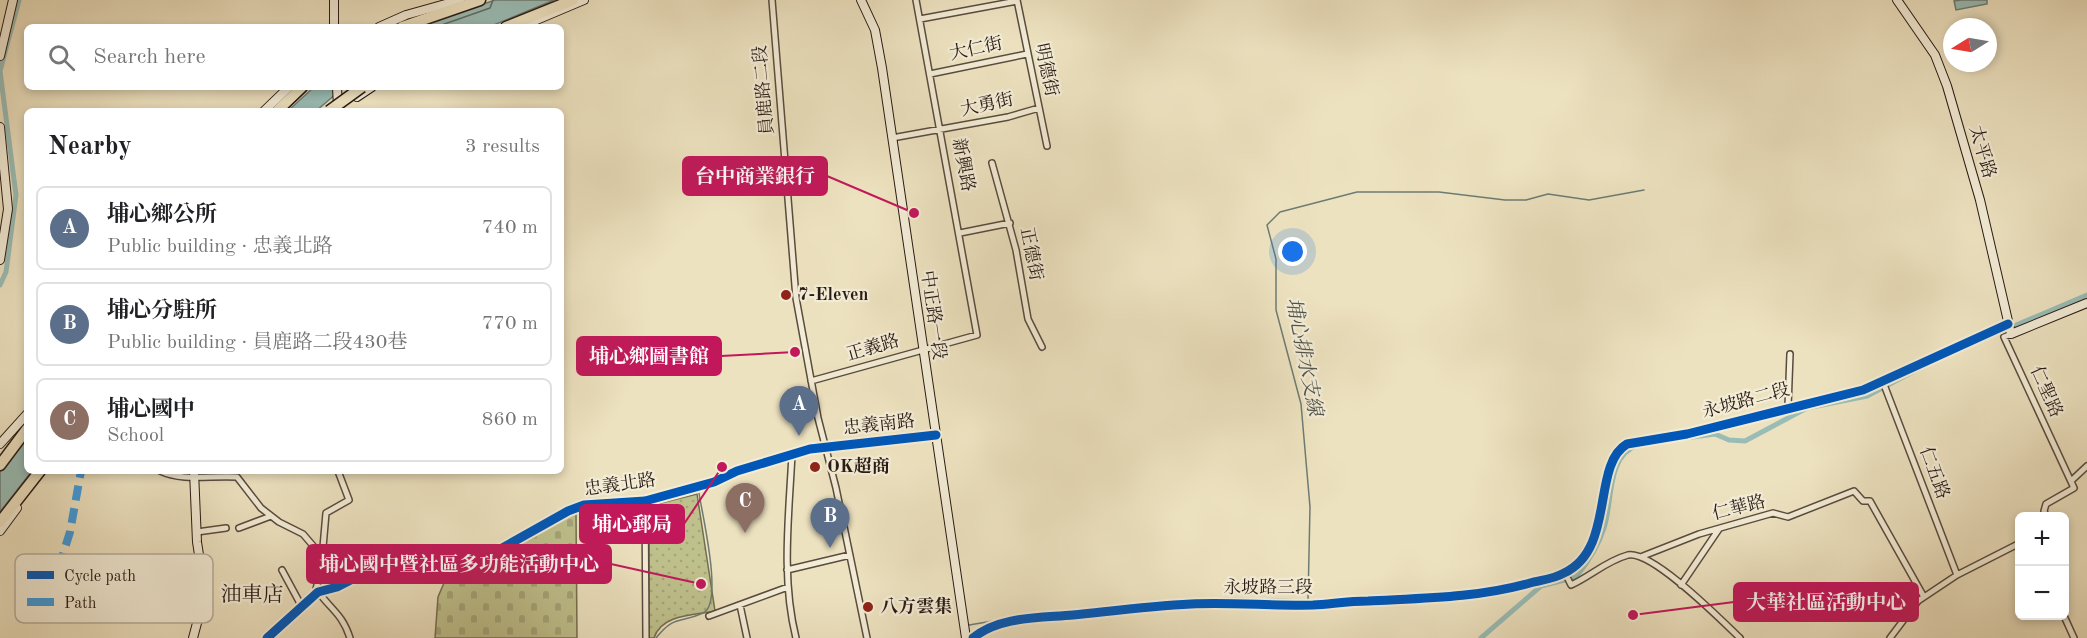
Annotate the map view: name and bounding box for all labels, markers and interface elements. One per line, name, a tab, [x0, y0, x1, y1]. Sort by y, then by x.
north arrow	[1943, 18, 1997, 72]
search box	[24, 24, 564, 90]
street label: 大仁街	[947, 33, 1004, 63]
icon: search	[45, 41, 78, 74]
street label: 明德街	[1032, 41, 1062, 98]
street label: 員鹿路二段	[749, 44, 777, 136]
text: Search here	[93, 46, 206, 68]
street label: 大勇街	[958, 89, 1015, 119]
street label: 太平路	[1966, 123, 2000, 180]
text: Nearby	[48, 134, 132, 160]
street label: 新興路	[949, 136, 979, 193]
text: 3 results	[465, 137, 540, 157]
callout: 台中商業銀行	[683, 157, 827, 195]
text: 台中商業銀行	[695, 165, 815, 188]
text: 埔心鄉公所	[107, 204, 217, 226]
text: A	[62, 218, 77, 238]
text: 740 m	[482, 218, 538, 238]
street label: 正德街	[1017, 225, 1047, 282]
text: Public building · 忠義北路	[107, 237, 333, 257]
your location	[1278, 237, 1307, 266]
street label: 中正路一段	[918, 269, 950, 361]
place label: 7-Eleven	[798, 286, 869, 304]
marker: 7-Eleven	[779, 288, 793, 302]
water label: 埔心排水支線	[1282, 296, 1327, 420]
text: 埔心分駐所	[107, 300, 217, 322]
text: B	[62, 314, 77, 334]
text: 770 m	[482, 314, 538, 334]
street label: 正義路	[844, 330, 901, 364]
text: Public building · 員鹿路二段430巷	[107, 333, 407, 353]
callout: 埔心鄉圖書館	[577, 337, 721, 375]
text: 埔心鄉圖書館	[589, 345, 709, 368]
street label: 仁聖路	[2027, 363, 2067, 420]
street label: 永坡路二段	[1700, 379, 1792, 421]
pin: A	[780, 386, 818, 436]
text: 埔心國中	[107, 399, 195, 421]
text: C	[63, 410, 76, 430]
text: 860 m	[482, 410, 538, 430]
street label: 忠義南路	[842, 410, 916, 438]
text: School	[107, 426, 164, 446]
street label: 仁五路	[1916, 444, 1954, 501]
place label: OK超商	[827, 456, 890, 476]
marker: OK超商	[808, 460, 822, 474]
street label: 忠義北路	[583, 469, 657, 499]
pin: C	[726, 484, 764, 533]
street label: 仁華路	[1710, 491, 1767, 523]
pin: B	[810, 498, 850, 548]
callout: 埔心郵局	[580, 505, 684, 543]
map controls	[2015, 512, 2069, 620]
button: +	[2015, 512, 2069, 566]
text: 埔心郵局	[592, 513, 672, 536]
callout: 埔心國中暨社區多功能活動中心	[307, 545, 611, 583]
text: 埔心國中暨社區多功能活動中心	[319, 553, 599, 576]
legend	[15, 554, 213, 623]
button: −	[2015, 566, 2069, 620]
text: Cycle path	[64, 569, 136, 585]
street label: 永坡路三段	[1223, 577, 1313, 597]
district label: 油車店	[221, 583, 284, 606]
callout: 大華社區活動中心	[1734, 583, 1918, 621]
text: 大華社區活動中心	[1746, 591, 1906, 614]
text: Path	[64, 596, 97, 612]
place label: 八方雲集	[880, 596, 952, 616]
marker: 八方雲集	[861, 600, 875, 614]

